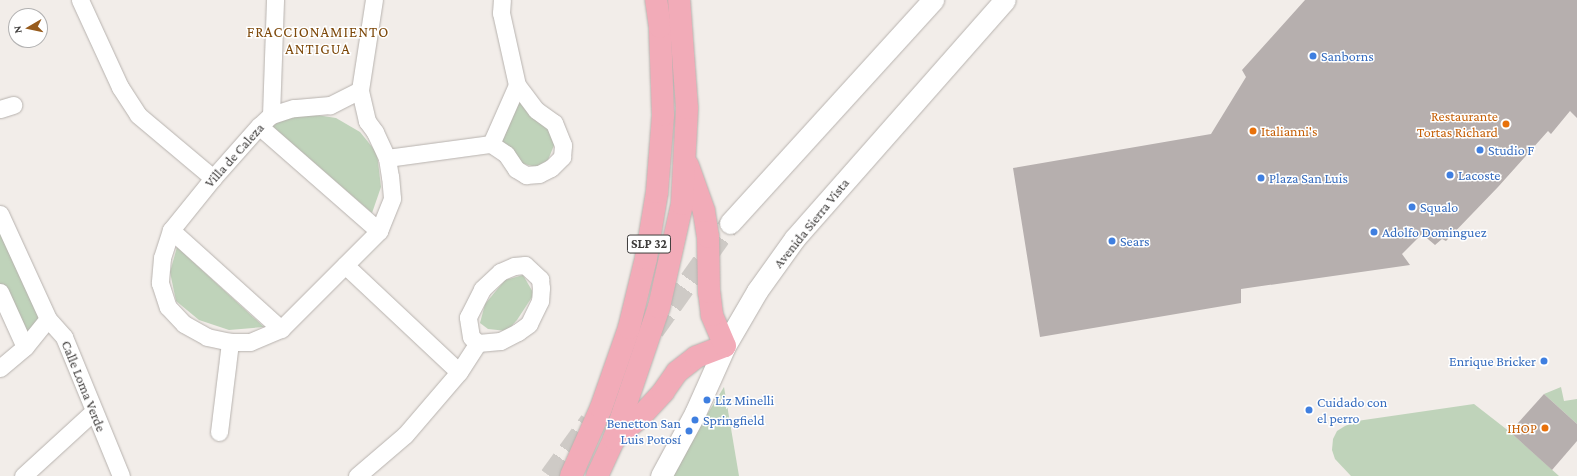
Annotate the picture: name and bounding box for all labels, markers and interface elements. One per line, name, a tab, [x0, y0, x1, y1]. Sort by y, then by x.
north arrow	[8, 8, 48, 48]
district label: FRACCIONAMIENTO ANTIGUA	[247, 23, 389, 58]
text: N	[11, 25, 24, 34]
place label: Sanborns	[1321, 48, 1374, 64]
marker: Sanborns	[1308, 51, 1318, 61]
place label: Restaurante Tortas Richard	[1417, 108, 1498, 140]
street label: Villa de Caleza	[201, 119, 267, 191]
marker: Restaurante Tortas Richard	[1501, 119, 1511, 129]
place label: Italianni's	[1261, 123, 1318, 139]
marker: Italianni's	[1248, 126, 1258, 136]
place label: Studio F	[1488, 142, 1534, 158]
marker: Studio F	[1475, 145, 1485, 155]
place label: Lacoste	[1458, 167, 1500, 183]
place label: Plaza San Luis	[1269, 170, 1348, 186]
marker: Lacoste	[1445, 170, 1455, 180]
marker: Plaza San Luis	[1256, 173, 1266, 183]
street label: Avenida Sierra Vista	[770, 175, 852, 271]
place label: Squalo	[1420, 199, 1458, 215]
marker: Squalo	[1407, 202, 1417, 212]
place label: Adolfo Dominguez	[1382, 224, 1487, 240]
marker: Adolfo Dominguez	[1369, 227, 1379, 237]
road number: SLP 32	[626, 233, 672, 255]
place label: Sears	[1120, 233, 1150, 249]
marker: Sears	[1107, 236, 1117, 246]
street label: Calle Loma Verde	[58, 338, 110, 434]
place label: Enrique Bricker	[1449, 353, 1536, 369]
marker: Enrique Bricker	[1539, 356, 1549, 366]
place label: Liz Minelli	[715, 392, 774, 408]
place label: Cuidado con el perro	[1317, 394, 1387, 426]
marker: Liz Minelli	[702, 395, 712, 405]
marker: Cuidado con el perro	[1304, 405, 1314, 415]
place label: Springfield	[703, 412, 764, 428]
place label: Benetton San Luis Potosí	[607, 415, 681, 448]
marker: Springfield	[690, 415, 700, 425]
place label: IHOP	[1507, 420, 1537, 436]
marker: IHOP	[1540, 423, 1550, 433]
marker: Benetton San Luis Potosí	[684, 426, 694, 436]

